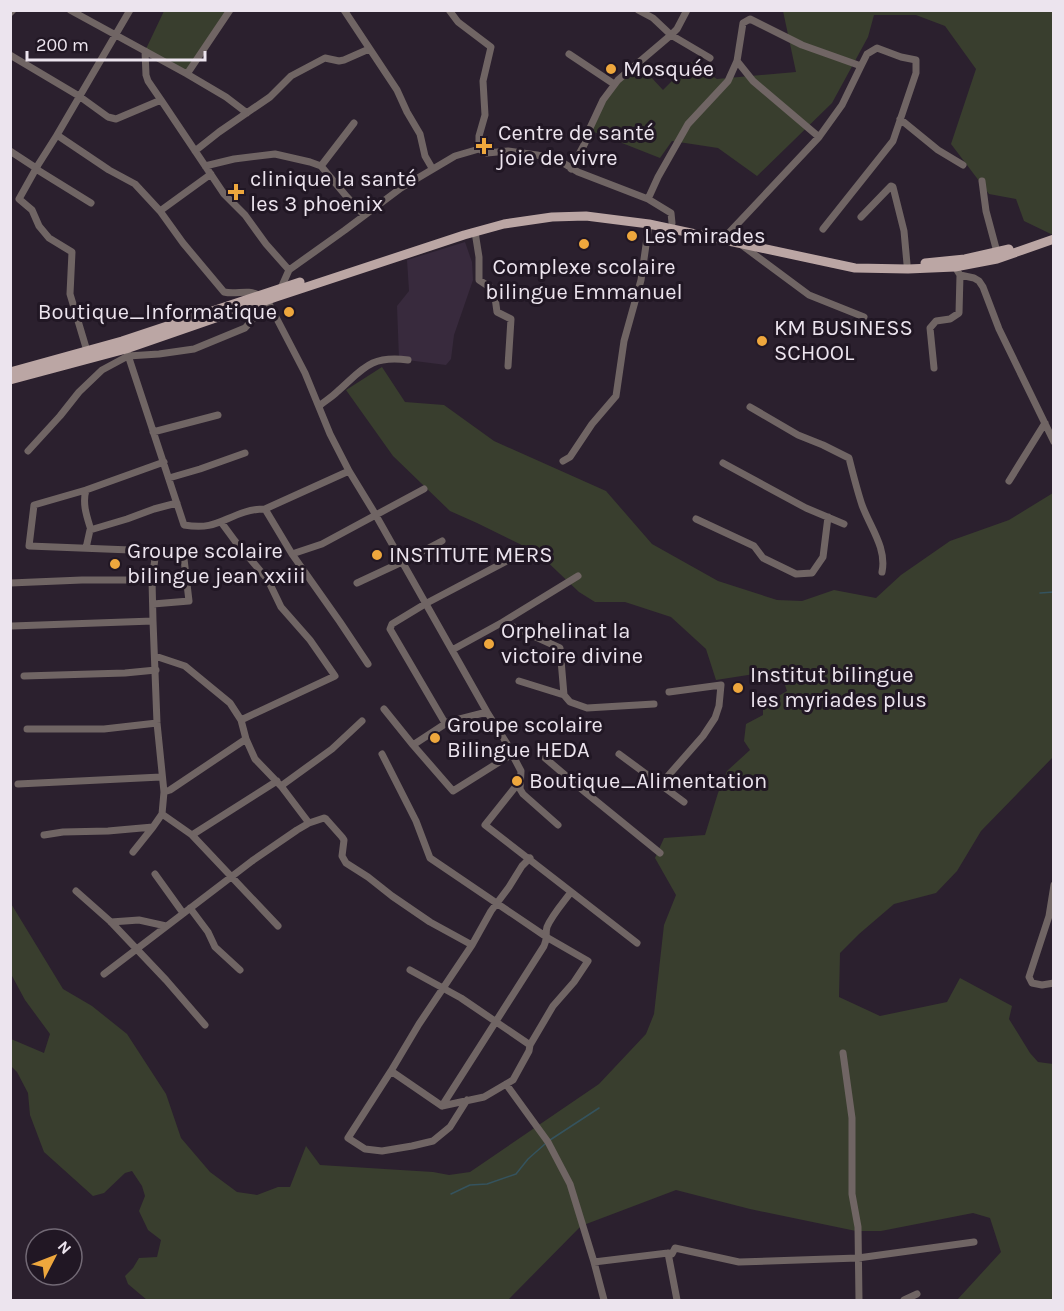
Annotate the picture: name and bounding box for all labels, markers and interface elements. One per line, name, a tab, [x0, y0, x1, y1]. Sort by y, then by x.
scale bar	[27, 24, 206, 62]
text: 200 m	[36, 34, 89, 56]
place label: Mosquée	[623, 56, 714, 82]
marker: Mosquée	[604, 62, 618, 76]
place label: Centre de santé joie de vivre	[496, 120, 655, 171]
marker: Centre de santé joie de vivre	[475, 137, 493, 155]
place label: clinique la santé les 3 phoenix	[250, 166, 417, 217]
marker: clinique la santé les 3 phoenix	[227, 183, 245, 201]
place label: Les mirades	[644, 223, 765, 249]
marker: Les mirades	[625, 229, 639, 243]
marker: Complexe scolaire bilingue Emmanuel	[577, 237, 591, 251]
place label: Complexe scolaire bilingue Emmanuel	[485, 254, 683, 305]
place label: Boutique_Informatique	[38, 299, 277, 325]
marker: Boutique_Informatique	[282, 305, 296, 319]
place label: KM BUSINESS SCHOOL	[774, 315, 913, 366]
marker: KM BUSINESS SCHOOL	[755, 334, 769, 348]
place label: Groupe scolaire bilingue jean xxiii	[127, 538, 306, 589]
place label: INSTITUTE MERS	[389, 542, 552, 568]
marker: INSTITUTE MERS	[370, 548, 384, 562]
marker: Groupe scolaire bilingue jean xxiii	[108, 557, 122, 571]
place label: Orphelinat la victoire divine	[501, 618, 643, 669]
marker: Orphelinat la victoire divine	[482, 637, 496, 651]
place label: Institut bilingue les myriades plus	[750, 662, 927, 713]
marker: Institut bilingue les myriades plus	[731, 681, 745, 695]
place label: Groupe scolaire Bilingue HEDA	[447, 712, 603, 763]
marker: Groupe scolaire Bilingue HEDA	[428, 731, 442, 745]
place label: Boutique_Alimentation	[529, 768, 767, 794]
marker: Boutique_Alimentation	[510, 774, 524, 788]
north arrow	[24, 1227, 84, 1287]
text: N	[54, 1237, 76, 1258]

